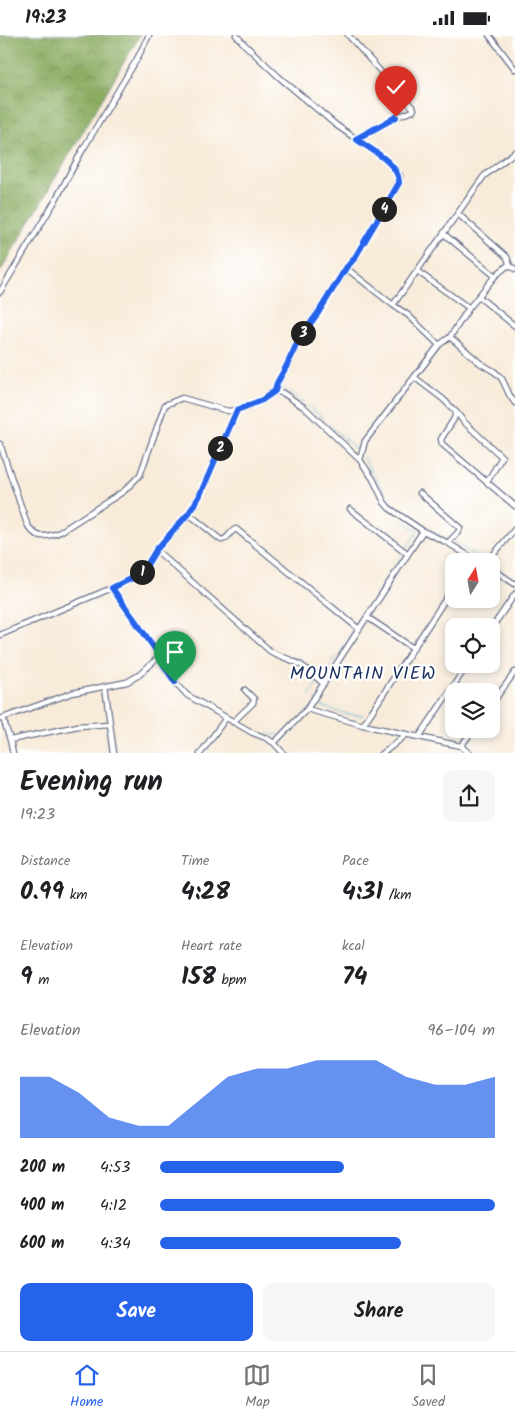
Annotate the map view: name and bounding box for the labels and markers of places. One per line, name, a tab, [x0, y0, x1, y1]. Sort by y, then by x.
pin	[375, 66, 417, 117]
pin: 4	[372, 197, 396, 221]
pin: 3	[290, 321, 316, 345]
pin: 2	[208, 435, 232, 461]
pin: 1	[130, 559, 154, 585]
pin	[154, 631, 196, 682]

